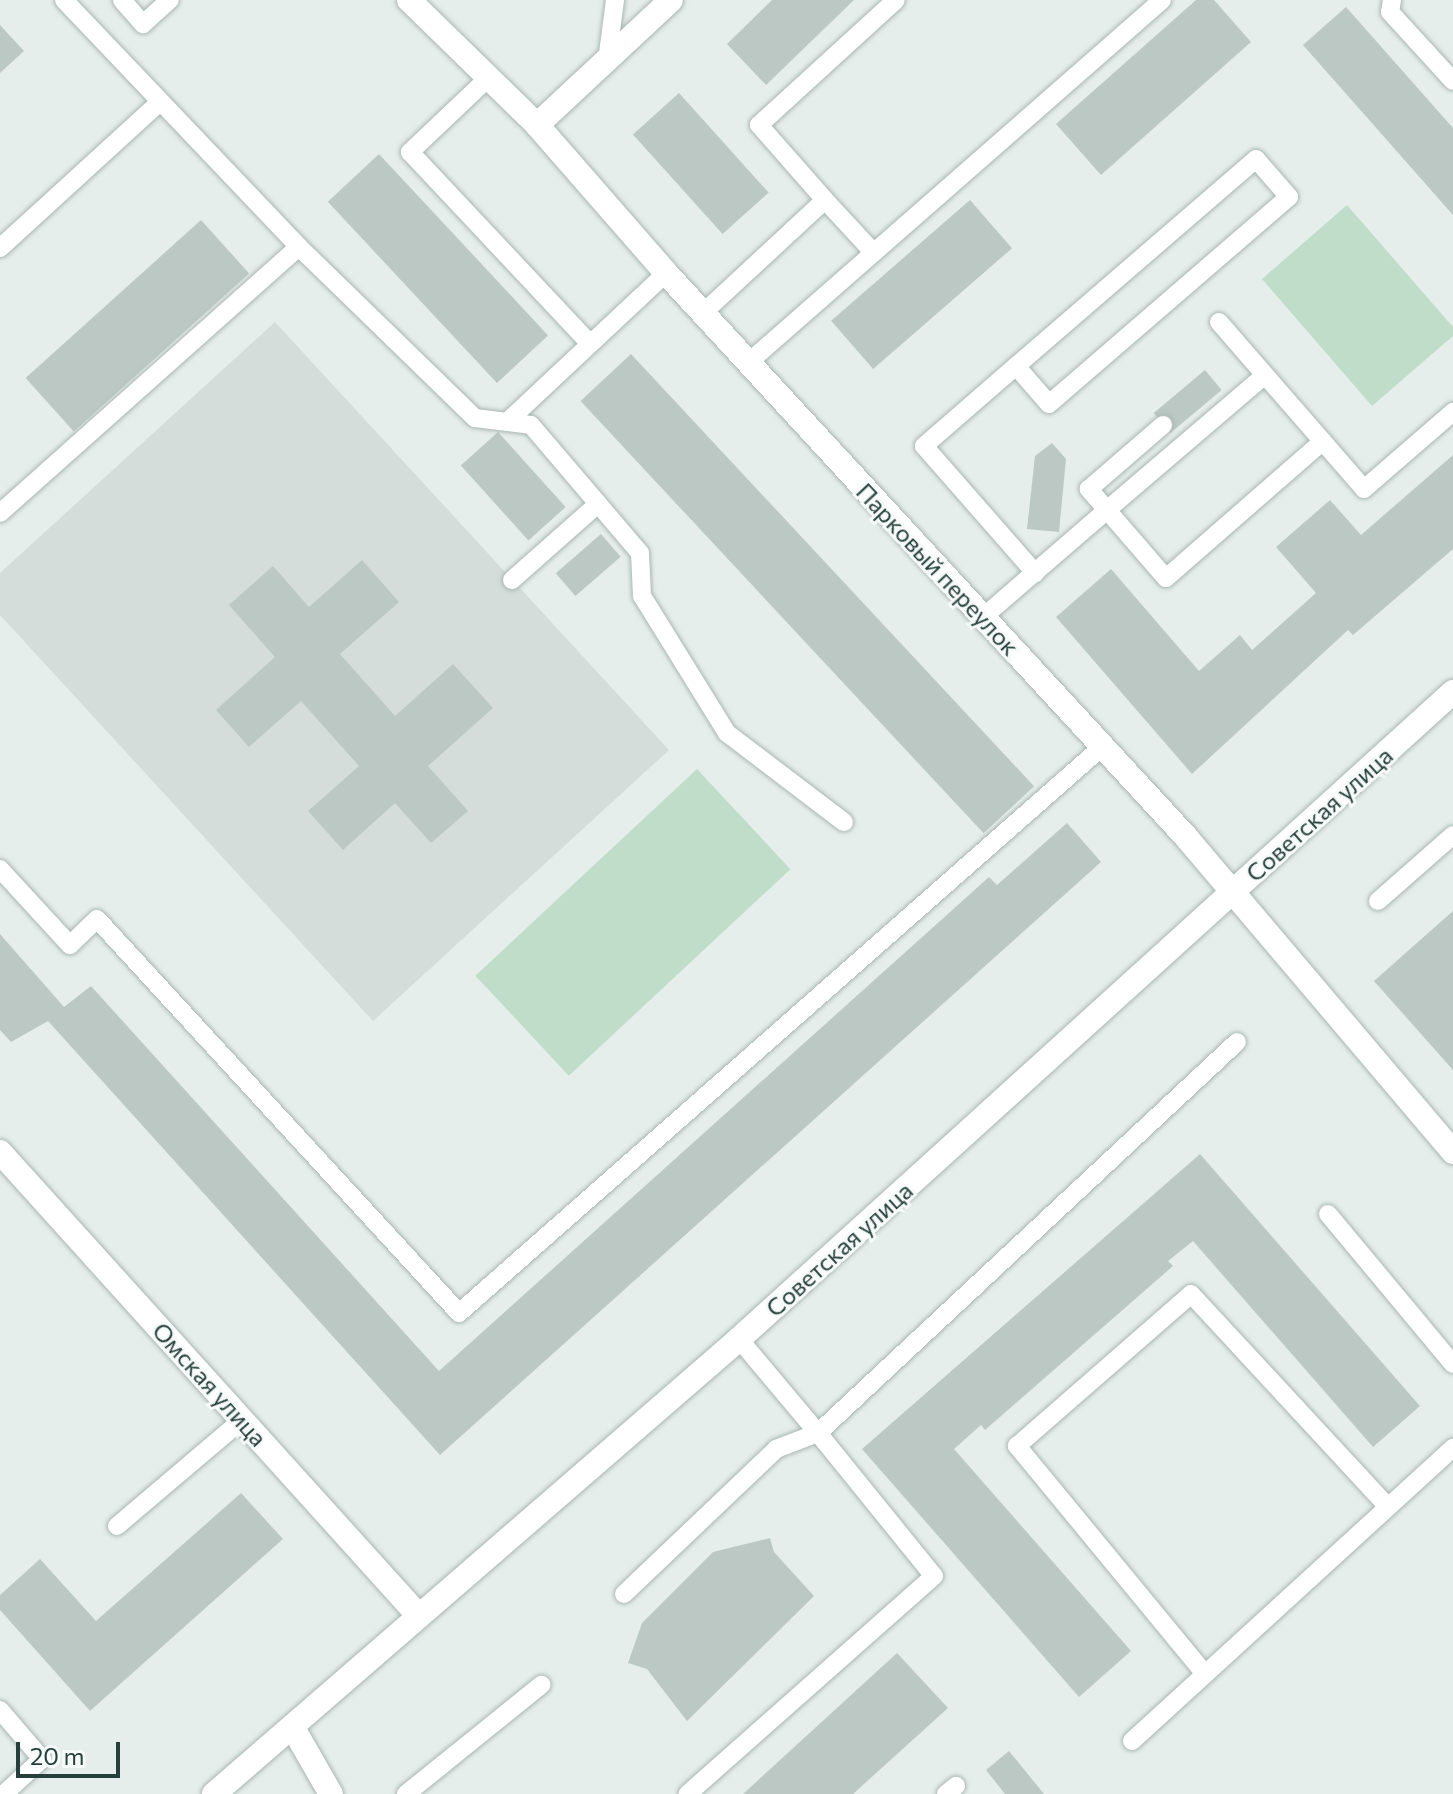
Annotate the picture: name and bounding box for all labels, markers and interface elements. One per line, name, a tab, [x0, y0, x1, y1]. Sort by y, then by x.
street label: Парковый переулок	[851, 477, 1025, 661]
street label: Советская улица	[1240, 741, 1398, 887]
street label: Советская улица	[760, 1176, 918, 1322]
street label: Омская улица	[147, 1316, 273, 1452]
scale bar	[20, 1726, 124, 1776]
text: 20 m	[30, 1741, 84, 1770]

